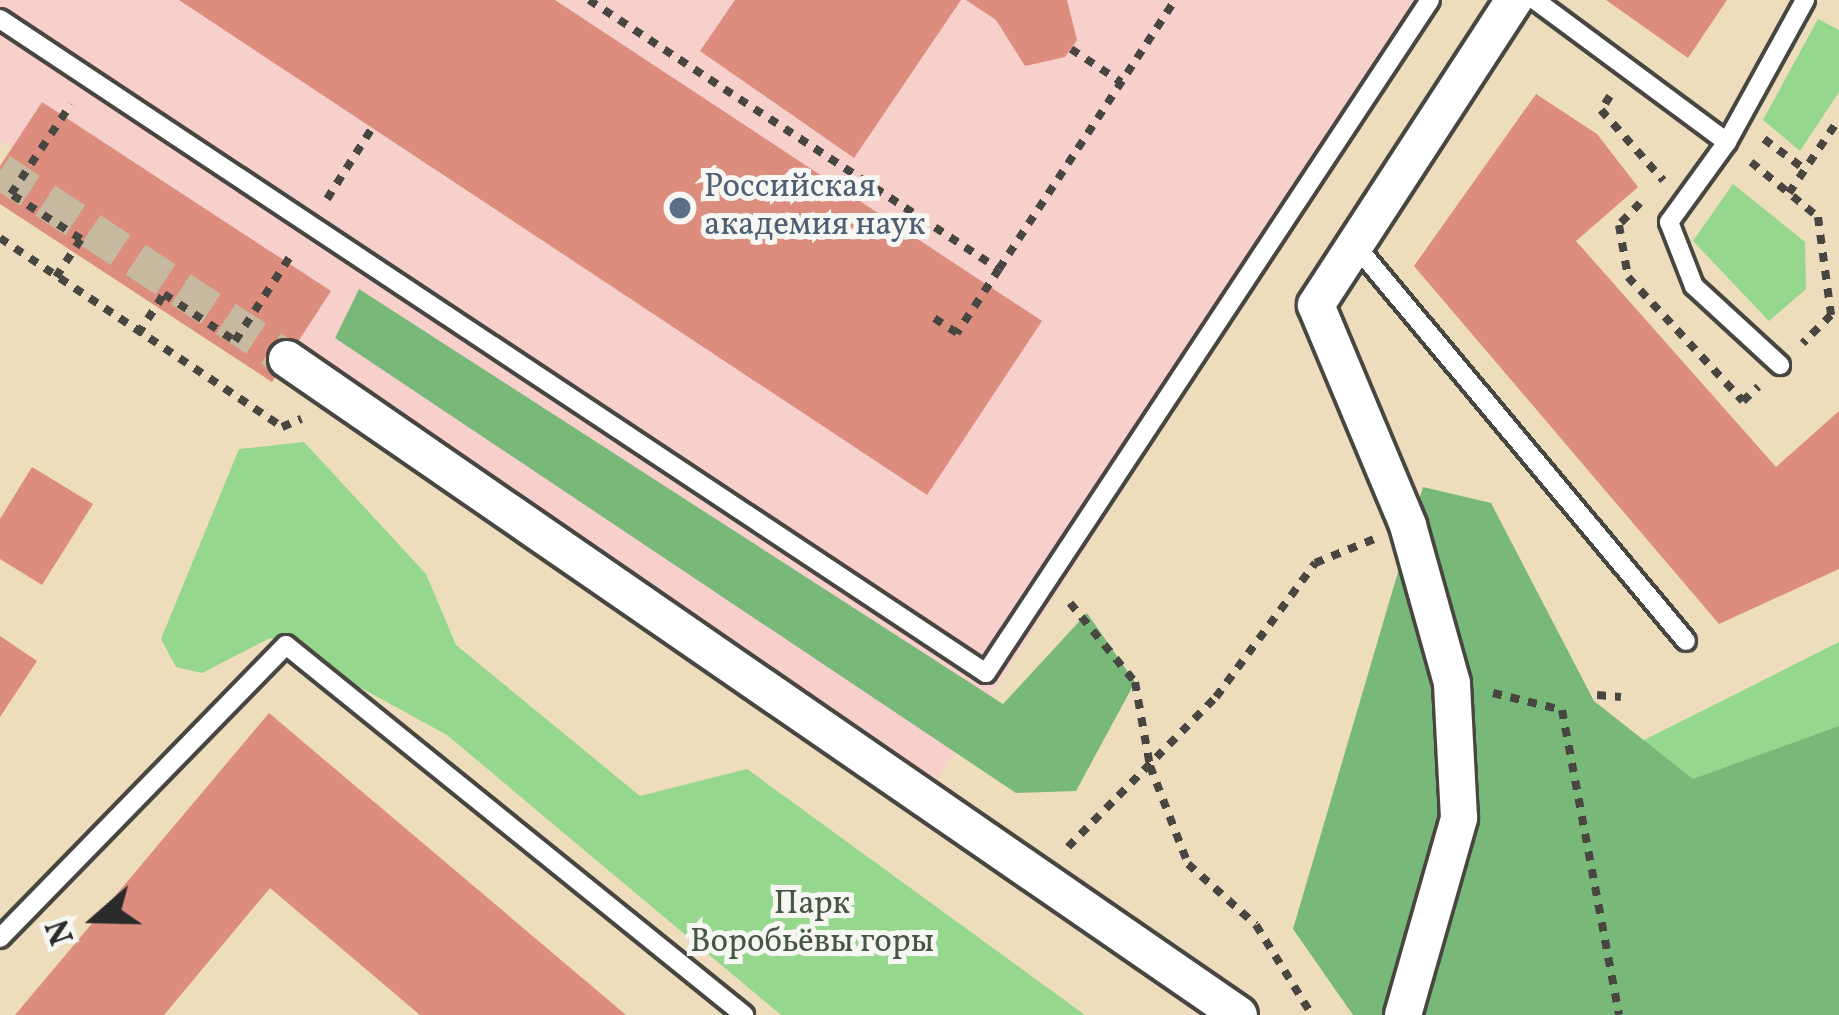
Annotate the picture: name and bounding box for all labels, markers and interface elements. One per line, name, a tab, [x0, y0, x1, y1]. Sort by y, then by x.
place label: Российская академия наук	[704, 169, 926, 247]
marker: Российская академия наук	[667, 195, 693, 221]
north arrow	[36, 859, 156, 979]
park label: Парк Воробьёвы горы	[690, 886, 934, 964]
text: N	[36, 912, 88, 950]

